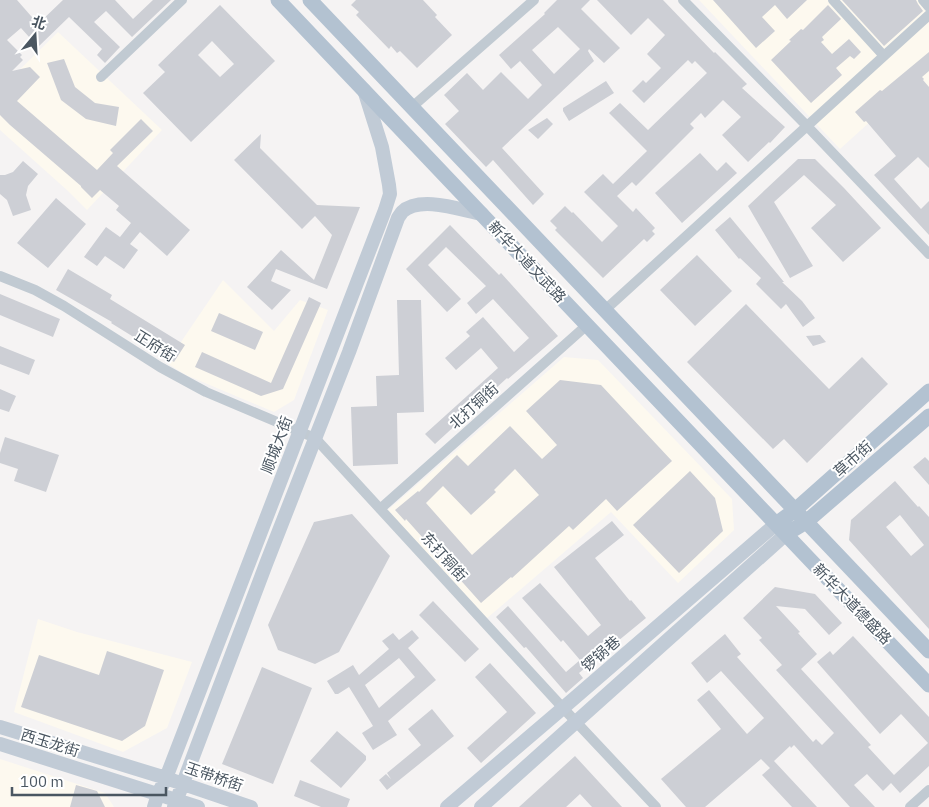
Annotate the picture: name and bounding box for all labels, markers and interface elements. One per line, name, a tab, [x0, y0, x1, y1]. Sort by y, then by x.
north arrow	[10, 10, 60, 60]
text: 北	[30, 12, 48, 33]
street label: 新华大道文武路	[485, 217, 570, 307]
street label: 正府街	[131, 326, 179, 366]
street label: 北打铜街	[445, 378, 502, 433]
street label: 顺城大街	[257, 413, 296, 476]
street label: 草市街	[830, 437, 876, 481]
street label: 东打铜街	[417, 528, 472, 585]
street label: 新华大道德盛路	[809, 559, 896, 648]
street label: 锣锅巷	[577, 632, 624, 676]
street label: 西玉龙街	[19, 725, 82, 760]
street label: 玉带桥街	[183, 758, 246, 795]
scale bar	[12, 764, 166, 796]
text: 100 m	[20, 772, 64, 791]

